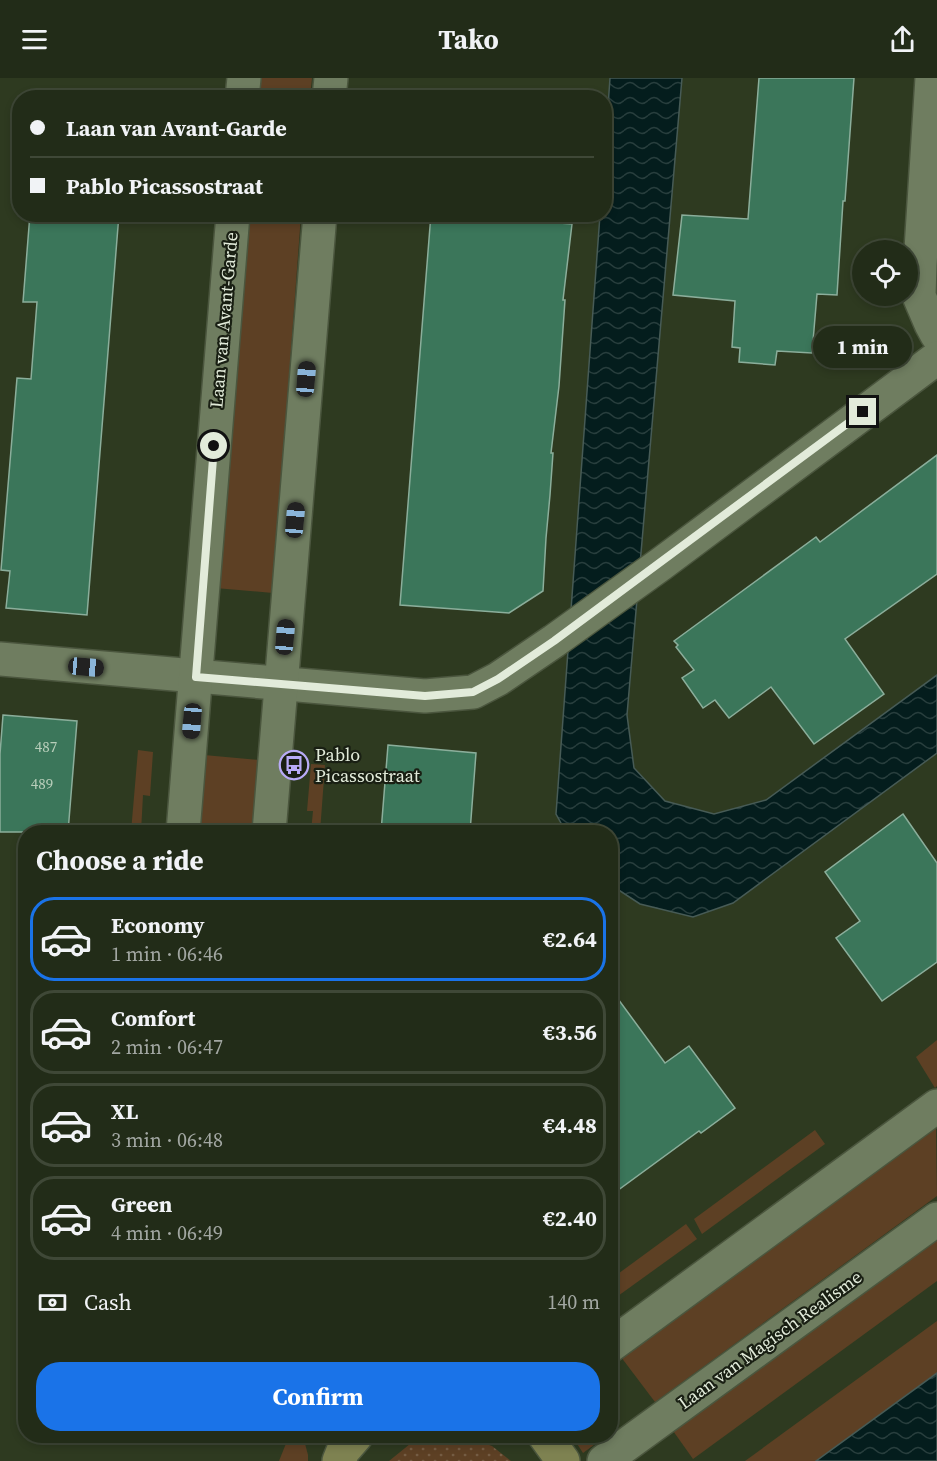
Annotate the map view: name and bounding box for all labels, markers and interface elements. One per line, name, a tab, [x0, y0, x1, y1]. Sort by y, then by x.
text: Tako	[438, 21, 499, 58]
icon: menu	[18, 23, 51, 56]
icon: share	[886, 23, 919, 56]
text: Laan van Avant-Garde	[66, 113, 287, 143]
text: Pablo Picassostraat	[66, 171, 263, 201]
street label: Laan van Avant-Garde	[203, 231, 244, 409]
map controls	[852, 240, 918, 306]
button: locate	[852, 240, 918, 306]
callout: 1 min	[814, 325, 912, 367]
text: 1 min	[837, 333, 888, 361]
car	[295, 360, 317, 398]
route end	[849, 398, 876, 425]
route start	[200, 432, 227, 459]
car	[284, 501, 306, 539]
car	[274, 618, 296, 656]
car	[67, 656, 105, 678]
car	[181, 702, 203, 740]
house number: 487	[35, 736, 57, 757]
place label: Pablo Picassostraat	[315, 742, 420, 788]
bus stop icon: Pablo Picassostraat	[278, 749, 310, 781]
house number: 489	[31, 773, 53, 794]
text: Choose a ride	[36, 842, 204, 879]
text: Economy	[111, 910, 205, 940]
icon: car	[39, 912, 93, 966]
text: €2.64	[543, 924, 597, 954]
text: 1 min · 06:46	[111, 940, 223, 968]
text: Comfort	[111, 1003, 195, 1033]
icon: car	[39, 1005, 93, 1059]
text: €3.56	[543, 1017, 597, 1047]
text: 2 min · 06:47	[111, 1033, 223, 1061]
text: XL	[111, 1096, 138, 1126]
icon: car	[39, 1098, 93, 1152]
text: €4.48	[543, 1110, 597, 1140]
text: 3 min · 06:48	[111, 1126, 223, 1154]
text: Green	[111, 1189, 172, 1219]
icon: car	[39, 1191, 93, 1245]
text: €2.40	[543, 1203, 597, 1233]
text: 4 min · 06:49	[111, 1219, 223, 1247]
street label: Laan van Magisch Realisme	[673, 1264, 867, 1415]
icon: cash	[36, 1286, 69, 1319]
text: Cash	[84, 1287, 132, 1317]
text: 140 m	[547, 1288, 600, 1316]
button: Confirm	[36, 1362, 600, 1431]

